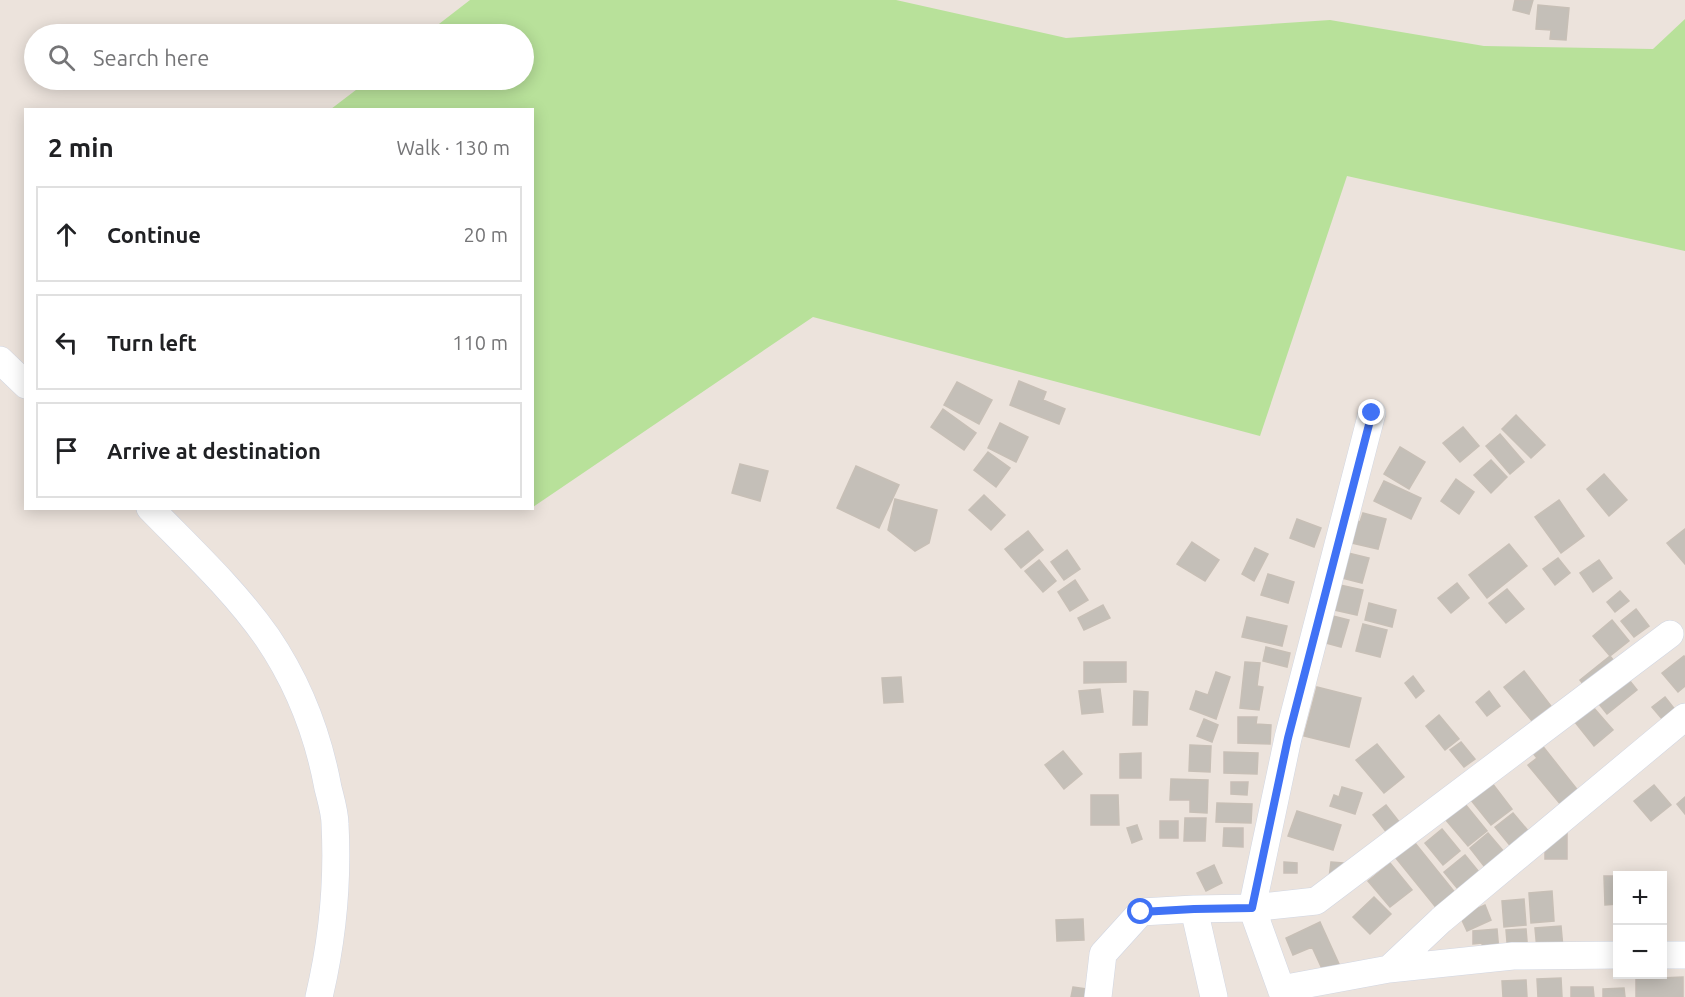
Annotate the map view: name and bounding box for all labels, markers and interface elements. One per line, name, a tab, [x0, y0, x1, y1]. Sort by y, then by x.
search box	[24, 24, 534, 90]
icon: search	[45, 41, 78, 74]
text: Search here	[93, 45, 209, 70]
text: 2 min	[48, 133, 114, 162]
text: Walk · 130 m	[397, 136, 510, 159]
icon: ahead	[50, 218, 83, 251]
text: Continue	[107, 222, 201, 247]
text: 20 m	[464, 223, 508, 246]
icon: left	[50, 326, 83, 359]
text: Turn left	[107, 330, 197, 355]
text: 110 m	[452, 331, 508, 354]
route end	[1358, 399, 1384, 425]
icon: arrive	[50, 434, 83, 467]
text: Arrive at destination	[107, 438, 321, 463]
map controls	[1613, 871, 1667, 979]
button: +	[1613, 871, 1667, 925]
route start	[1127, 898, 1153, 924]
button: −	[1613, 925, 1667, 979]

